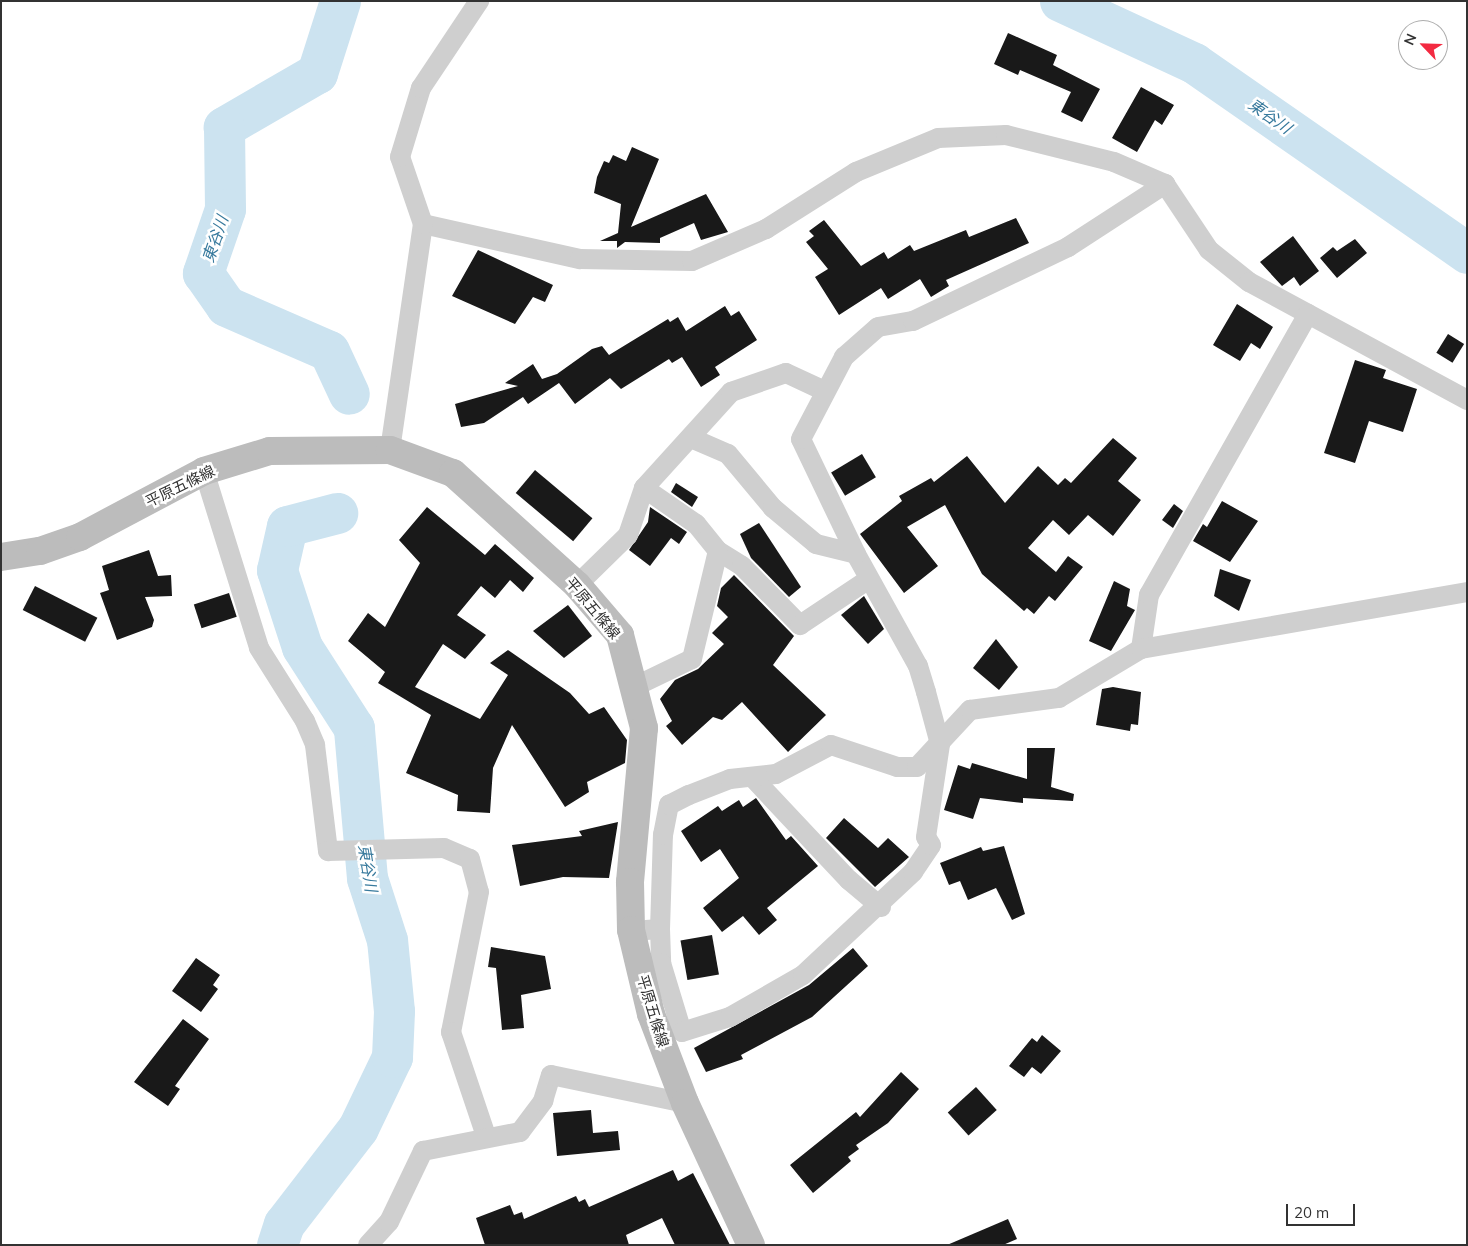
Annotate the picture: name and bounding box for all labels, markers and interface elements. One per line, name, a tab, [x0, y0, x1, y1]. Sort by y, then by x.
north arrow	[1398, 20, 1448, 70]
text: N	[1400, 31, 1421, 48]
water label: 東谷川	[1245, 94, 1295, 138]
water label: 東谷川	[198, 213, 232, 265]
street label: 平原五條線	[142, 461, 218, 511]
street label: 平原五條線	[562, 573, 624, 643]
water label: 東谷川	[355, 843, 381, 893]
street label: 平原五條線	[633, 973, 673, 1049]
scale bar	[1288, 1194, 1357, 1226]
text: 20 m	[1294, 1203, 1329, 1222]

